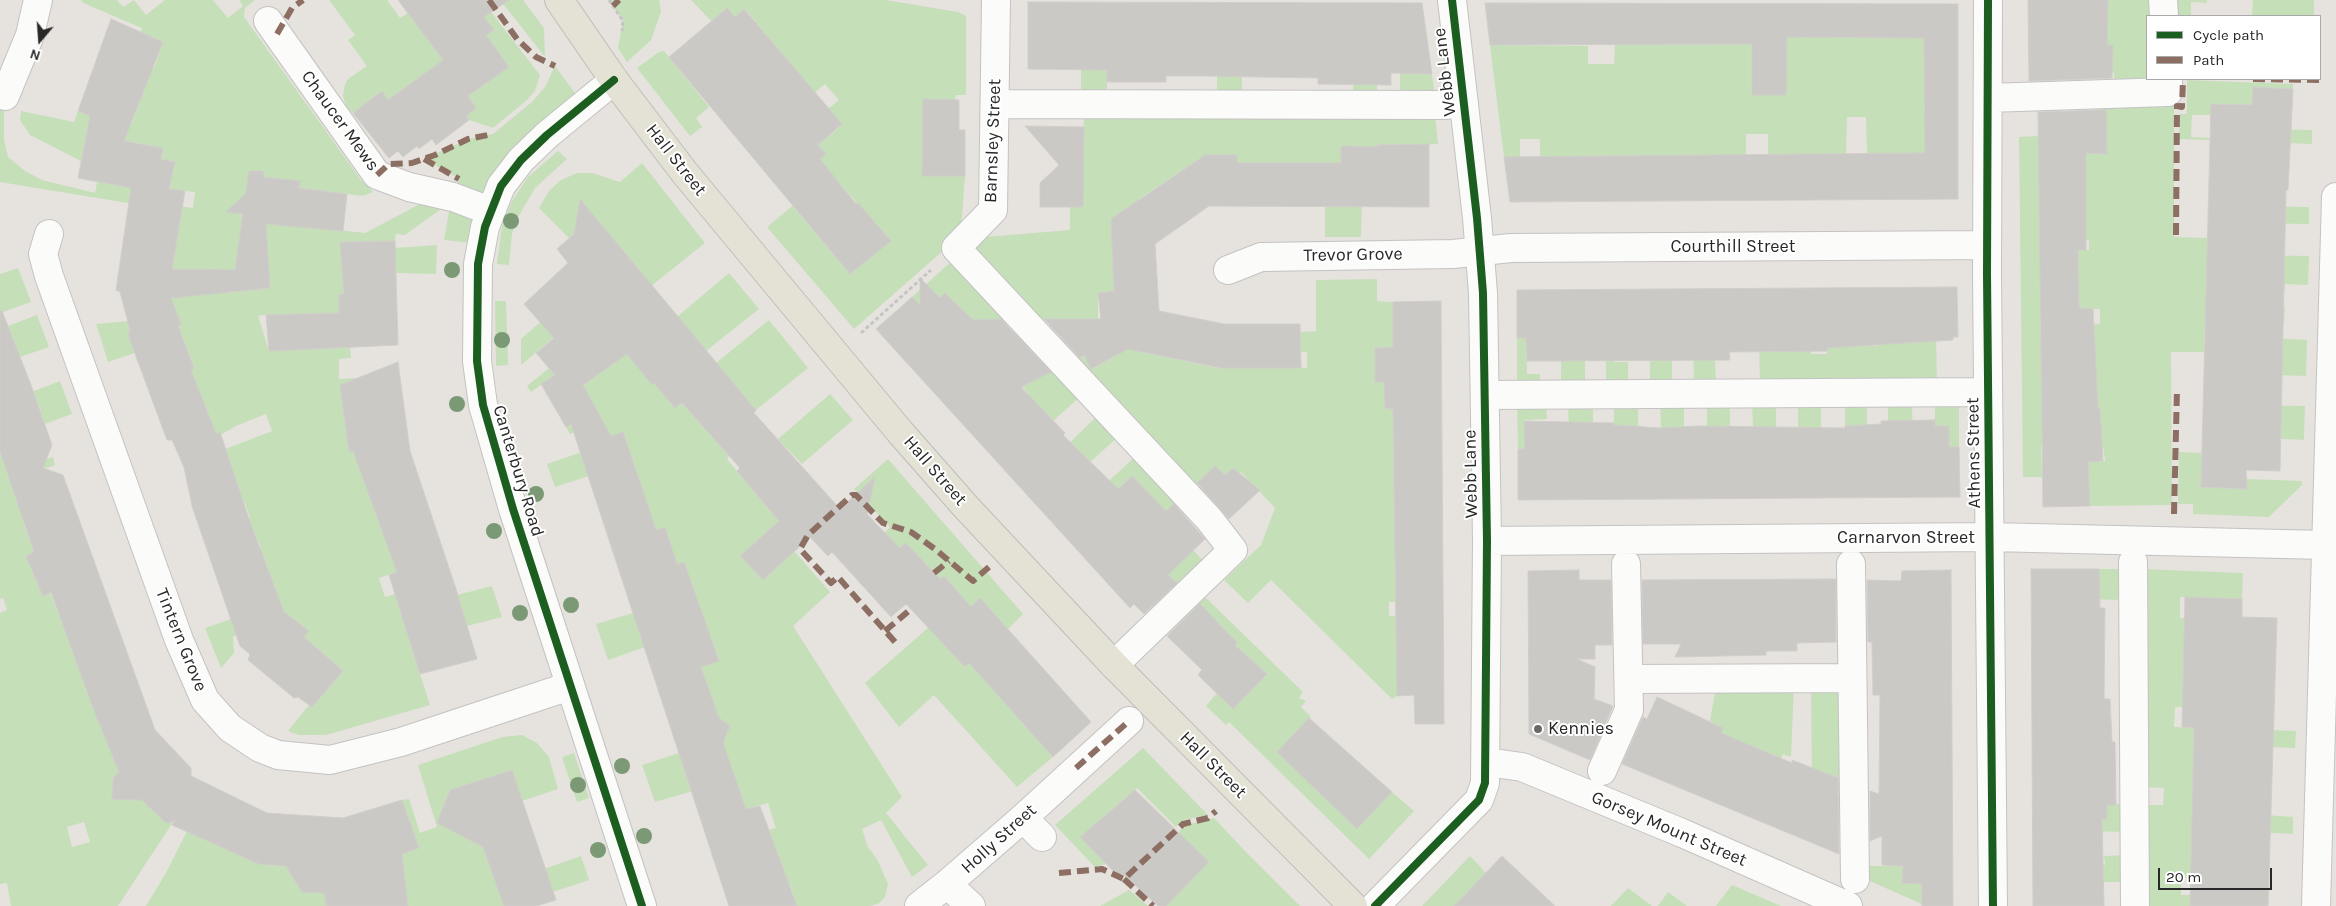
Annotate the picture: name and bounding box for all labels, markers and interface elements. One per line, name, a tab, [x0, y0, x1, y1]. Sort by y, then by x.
north arrow	[15, 15, 65, 65]
legend	[2146, 15, 2321, 80]
text: Cycle path	[2193, 26, 2264, 44]
street label: Webb Lane	[1429, 27, 1461, 117]
text: N	[28, 45, 43, 64]
text: Path	[2193, 51, 2224, 69]
street label: Chaucer Mews	[296, 67, 384, 175]
street label: Barnsley Street	[980, 79, 1006, 203]
street label: Hall Street	[641, 120, 711, 200]
street label: Courthill Street	[1670, 236, 1796, 258]
street label: Trevor Grove	[1303, 243, 1403, 267]
street label: Athens Street	[1962, 397, 1986, 509]
street label: Canterbury Road	[488, 403, 548, 539]
street label: Webb Lane	[1459, 429, 1483, 519]
street label: Hall Street	[899, 432, 971, 510]
street label: Carnarvon Street	[1837, 527, 1975, 549]
street label: Tintern Grove	[151, 585, 211, 695]
place label: Kennies	[1548, 718, 1614, 740]
marker: Kennies	[1532, 723, 1544, 735]
street label: Hall Street	[1175, 727, 1251, 803]
street label: Gorsey Mount Street	[1588, 787, 1750, 871]
street label: Holly Street	[957, 800, 1041, 878]
scale bar	[2161, 858, 2275, 890]
text: 20 m	[2166, 868, 2201, 886]

